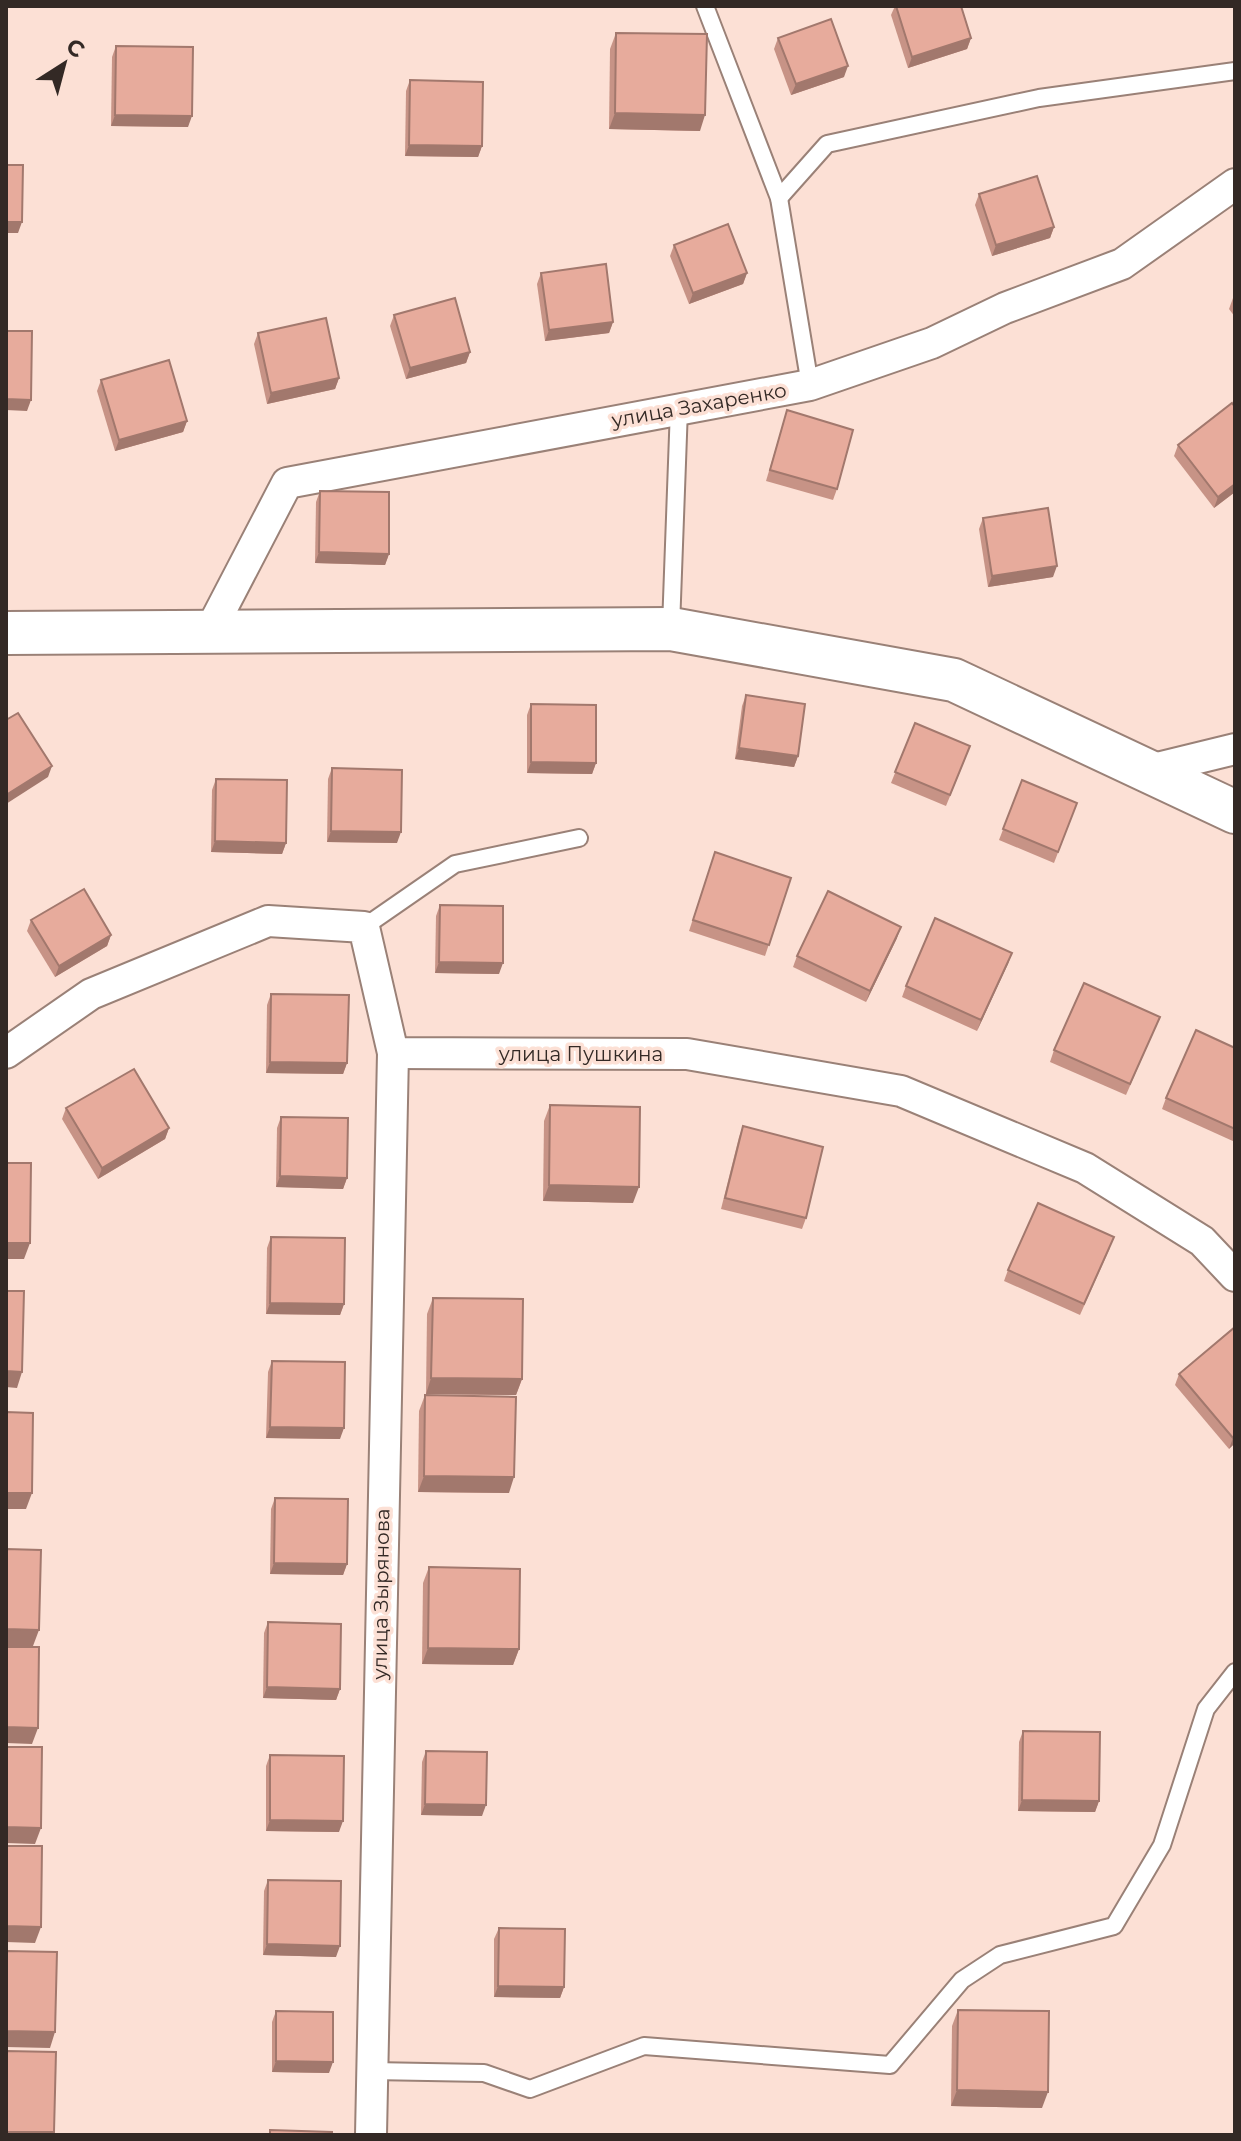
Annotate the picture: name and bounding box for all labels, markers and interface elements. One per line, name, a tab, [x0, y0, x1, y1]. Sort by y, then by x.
north arrow	[24, 24, 104, 104]
text: С	[61, 33, 90, 64]
street label: улица Захаренко	[609, 378, 788, 432]
street label: улица Пушкина	[498, 1042, 663, 1066]
street label: улица Зырянова	[367, 1508, 394, 1681]

